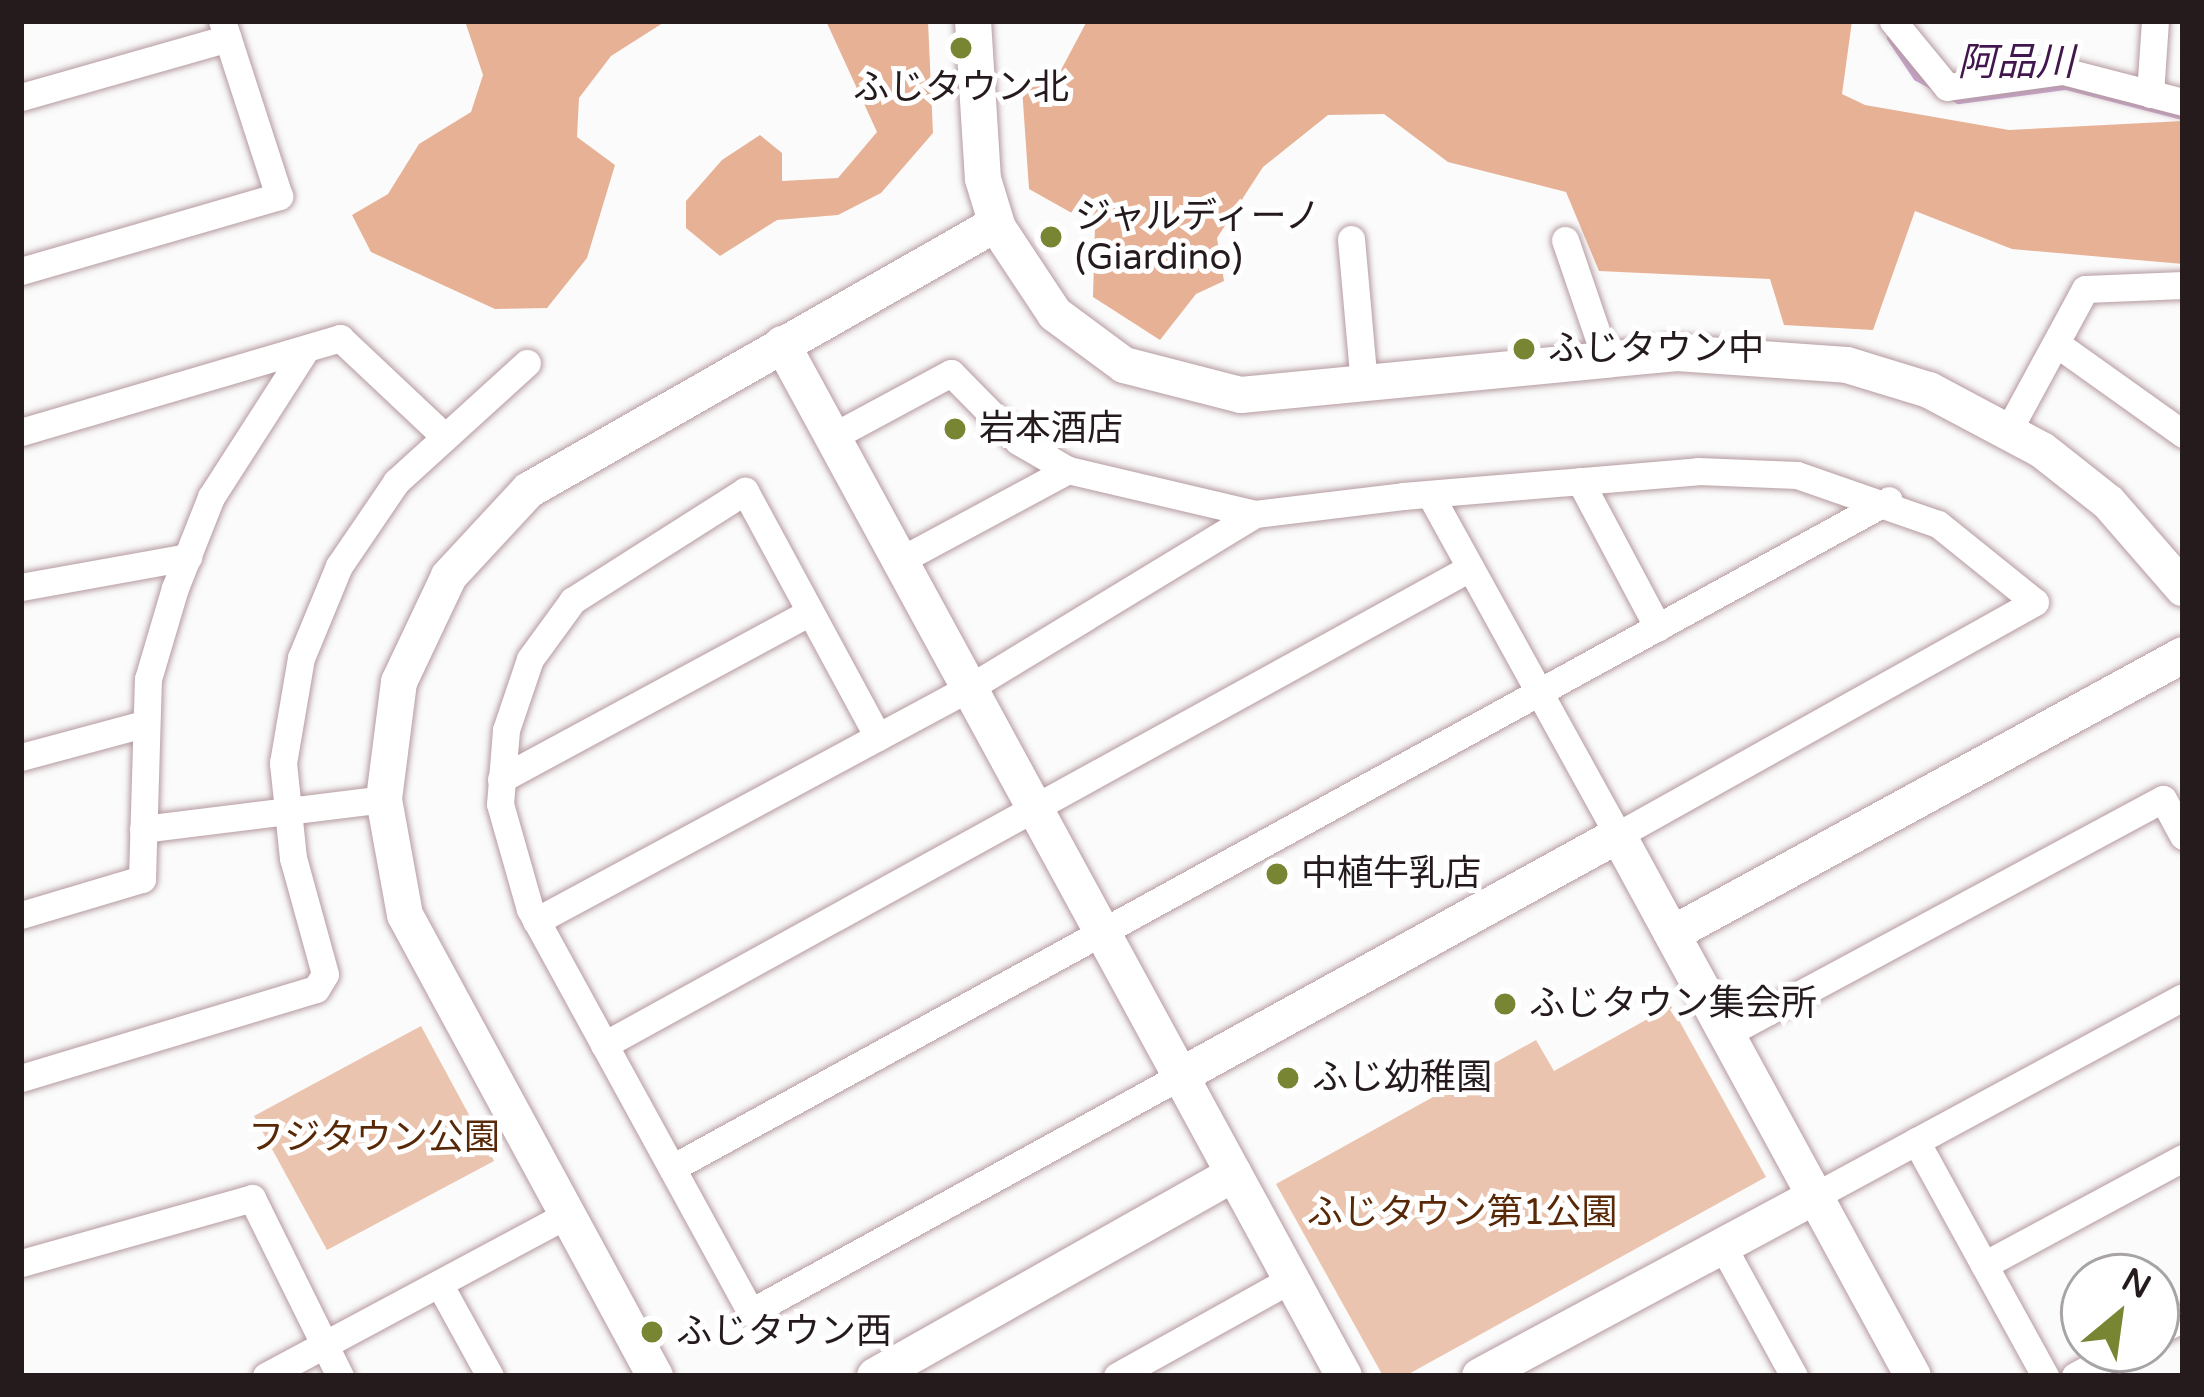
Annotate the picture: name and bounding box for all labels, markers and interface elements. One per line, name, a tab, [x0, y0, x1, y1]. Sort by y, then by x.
marker: ふじタウン北	[948, 35, 974, 61]
water label: 阿品川	[1958, 40, 2074, 86]
place label: ふじタウン北	[853, 66, 1069, 110]
place label: ジャルディーノ (Giardino)	[1075, 194, 1327, 279]
marker: ジャルディーノ (Giardino)	[1038, 224, 1064, 250]
place label: ふじタウン中	[1548, 327, 1764, 371]
marker: ふじタウン中	[1511, 336, 1537, 362]
place label: 岩本酒店	[979, 407, 1123, 451]
marker: 岩本酒店	[942, 416, 968, 442]
place label: 中植牛乳店	[1301, 852, 1481, 896]
marker: 中植牛乳店	[1264, 861, 1290, 887]
place label: ふじタウン集会所	[1529, 982, 1817, 1026]
marker: ふじタウン集会所	[1492, 991, 1518, 1017]
place label: ふじ幼稚園	[1312, 1056, 1492, 1100]
marker: ふじ幼稚園	[1275, 1065, 1301, 1091]
park label: フジタウン公園	[248, 1116, 500, 1160]
park label: ふじタウン第1公園	[1307, 1191, 1617, 1235]
north arrow	[2060, 1253, 2180, 1373]
text: N	[2115, 1260, 2157, 1307]
place label: ふじタウン西	[676, 1310, 892, 1354]
marker: ふじタウン西	[639, 1319, 665, 1345]

